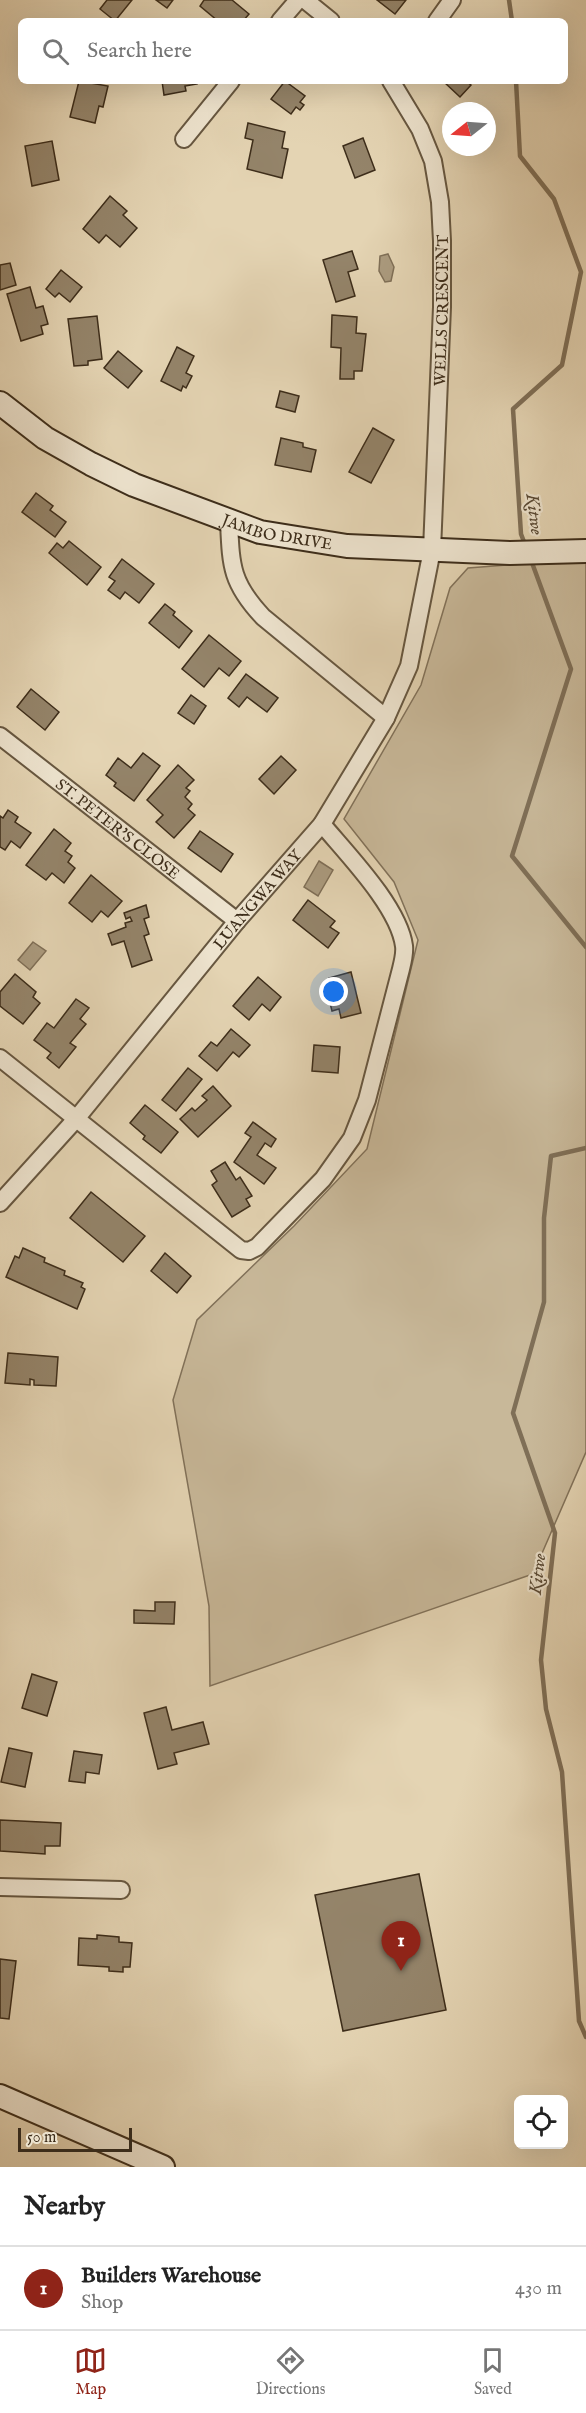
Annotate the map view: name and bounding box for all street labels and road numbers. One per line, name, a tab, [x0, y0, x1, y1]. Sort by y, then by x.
street label: WELLS CRESCENT	[431, 234, 454, 387]
street label: JAMBO DRIVE	[217, 510, 333, 555]
street label: ST. PETER'S CLOSE	[51, 775, 183, 885]
street label: LUANGWA WAY	[210, 845, 308, 954]

